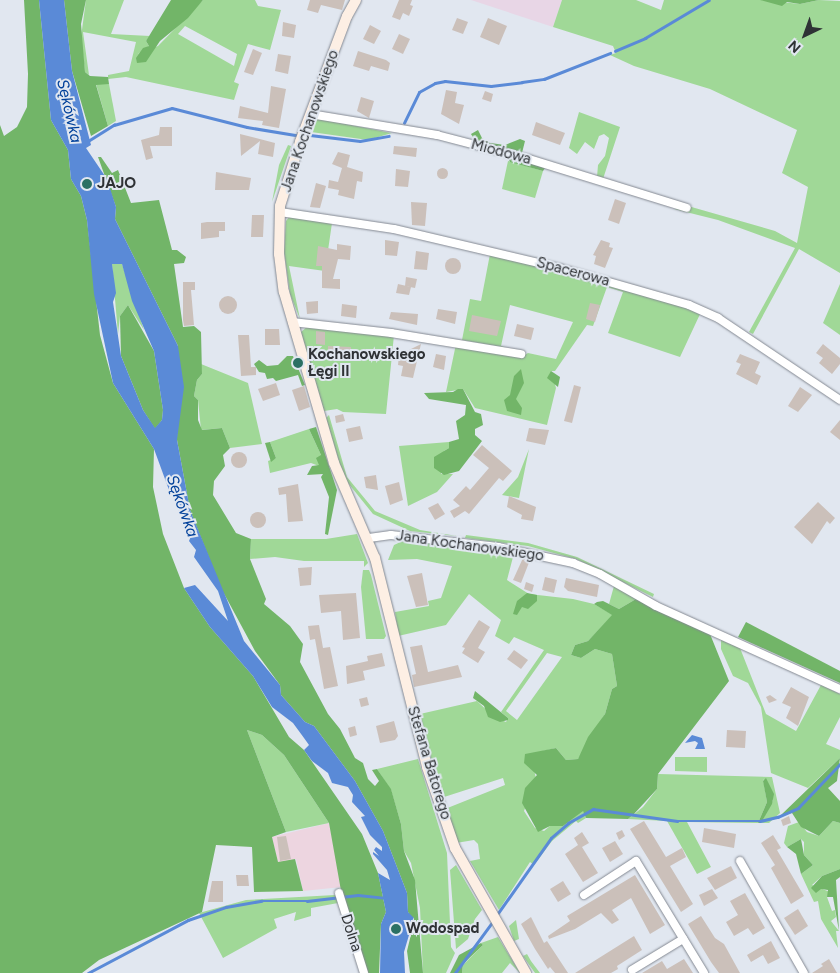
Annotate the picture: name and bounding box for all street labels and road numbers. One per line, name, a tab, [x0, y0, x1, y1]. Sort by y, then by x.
street label: Jana Kochanowskiego	[277, 48, 343, 194]
street label: Miodowa	[469, 135, 533, 169]
street label: Spacerowa	[535, 254, 611, 290]
street label: Jana Kochanowskiego	[395, 527, 545, 565]
street label: Stefana Batorego	[403, 704, 455, 822]
street label: Dolna	[337, 912, 365, 954]

